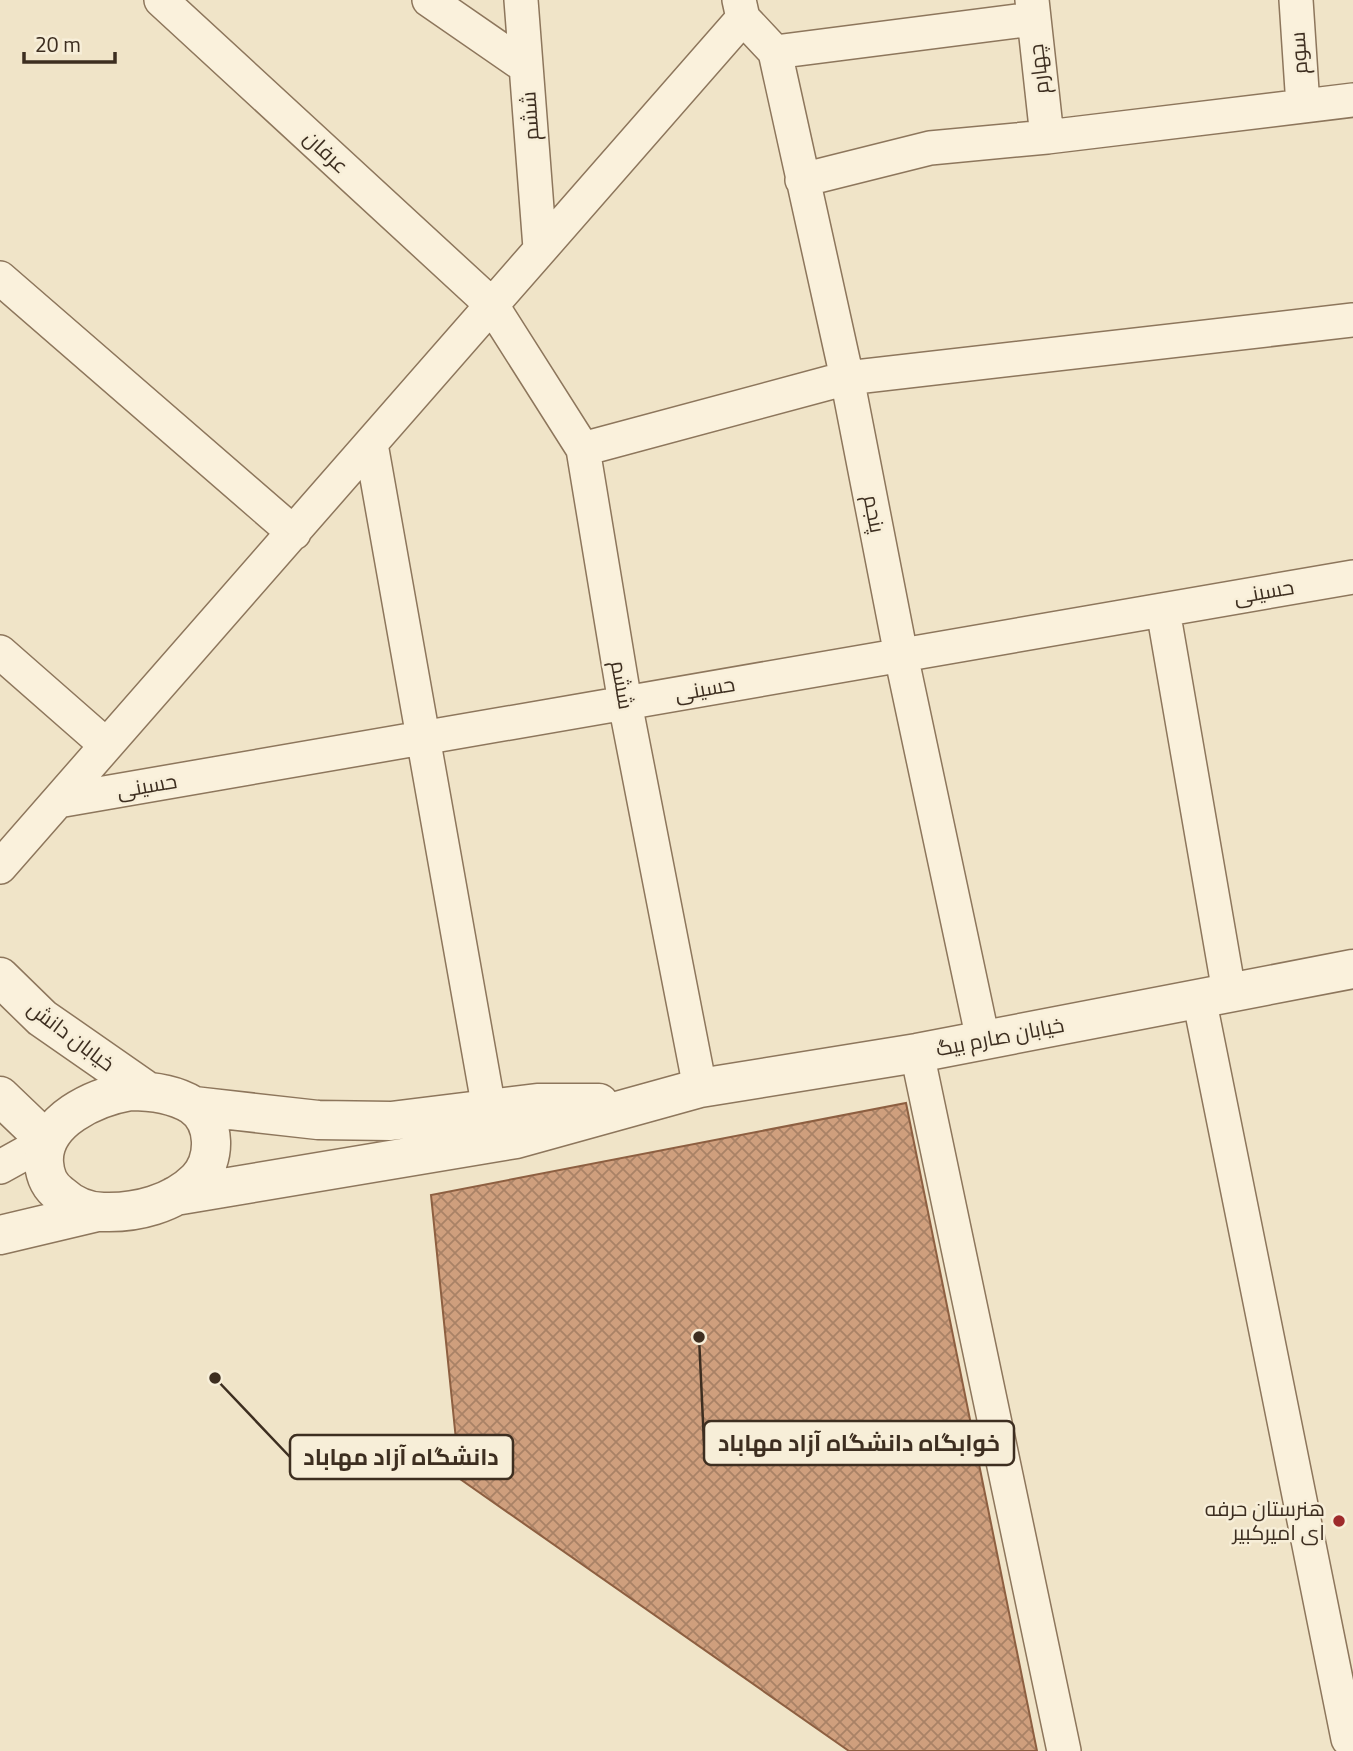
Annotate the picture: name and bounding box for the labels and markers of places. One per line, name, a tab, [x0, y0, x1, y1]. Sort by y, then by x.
callout: خوابگاه دانشگاه آزاد مهاباد	[704, 1421, 1014, 1465]
callout: دانشگاه آزاد مهاباد	[290, 1435, 513, 1479]
place label: هنرستان حرفه ای امیرکبیر	[1205, 1489, 1325, 1552]
marker: هنرستان حرفه ای امیرکبیر	[1331, 1513, 1347, 1529]

